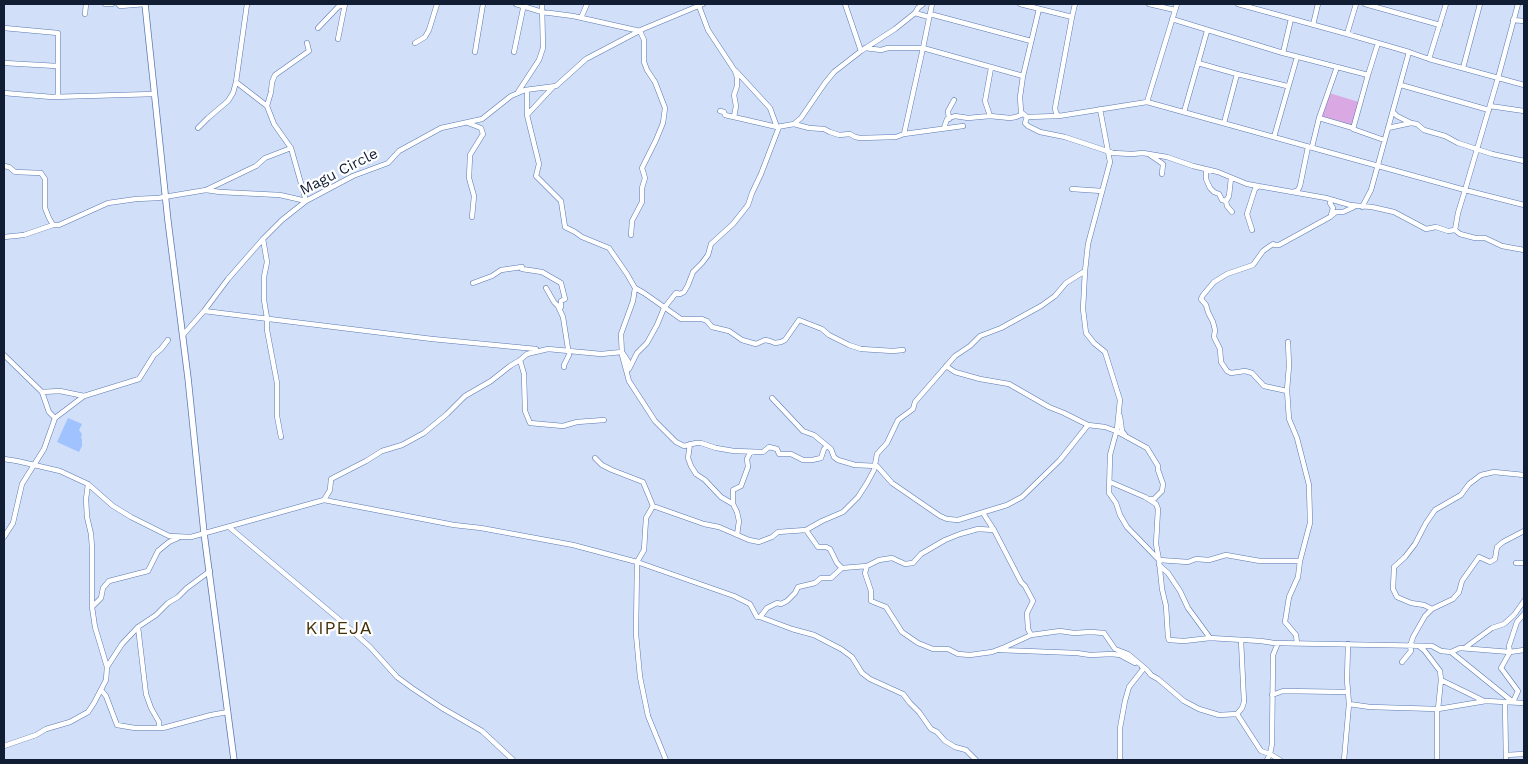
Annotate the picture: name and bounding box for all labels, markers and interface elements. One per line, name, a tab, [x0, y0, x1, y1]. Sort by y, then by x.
street label: Magu Circle	[297, 145, 381, 199]
district label: KIPEJA	[305, 618, 373, 640]

